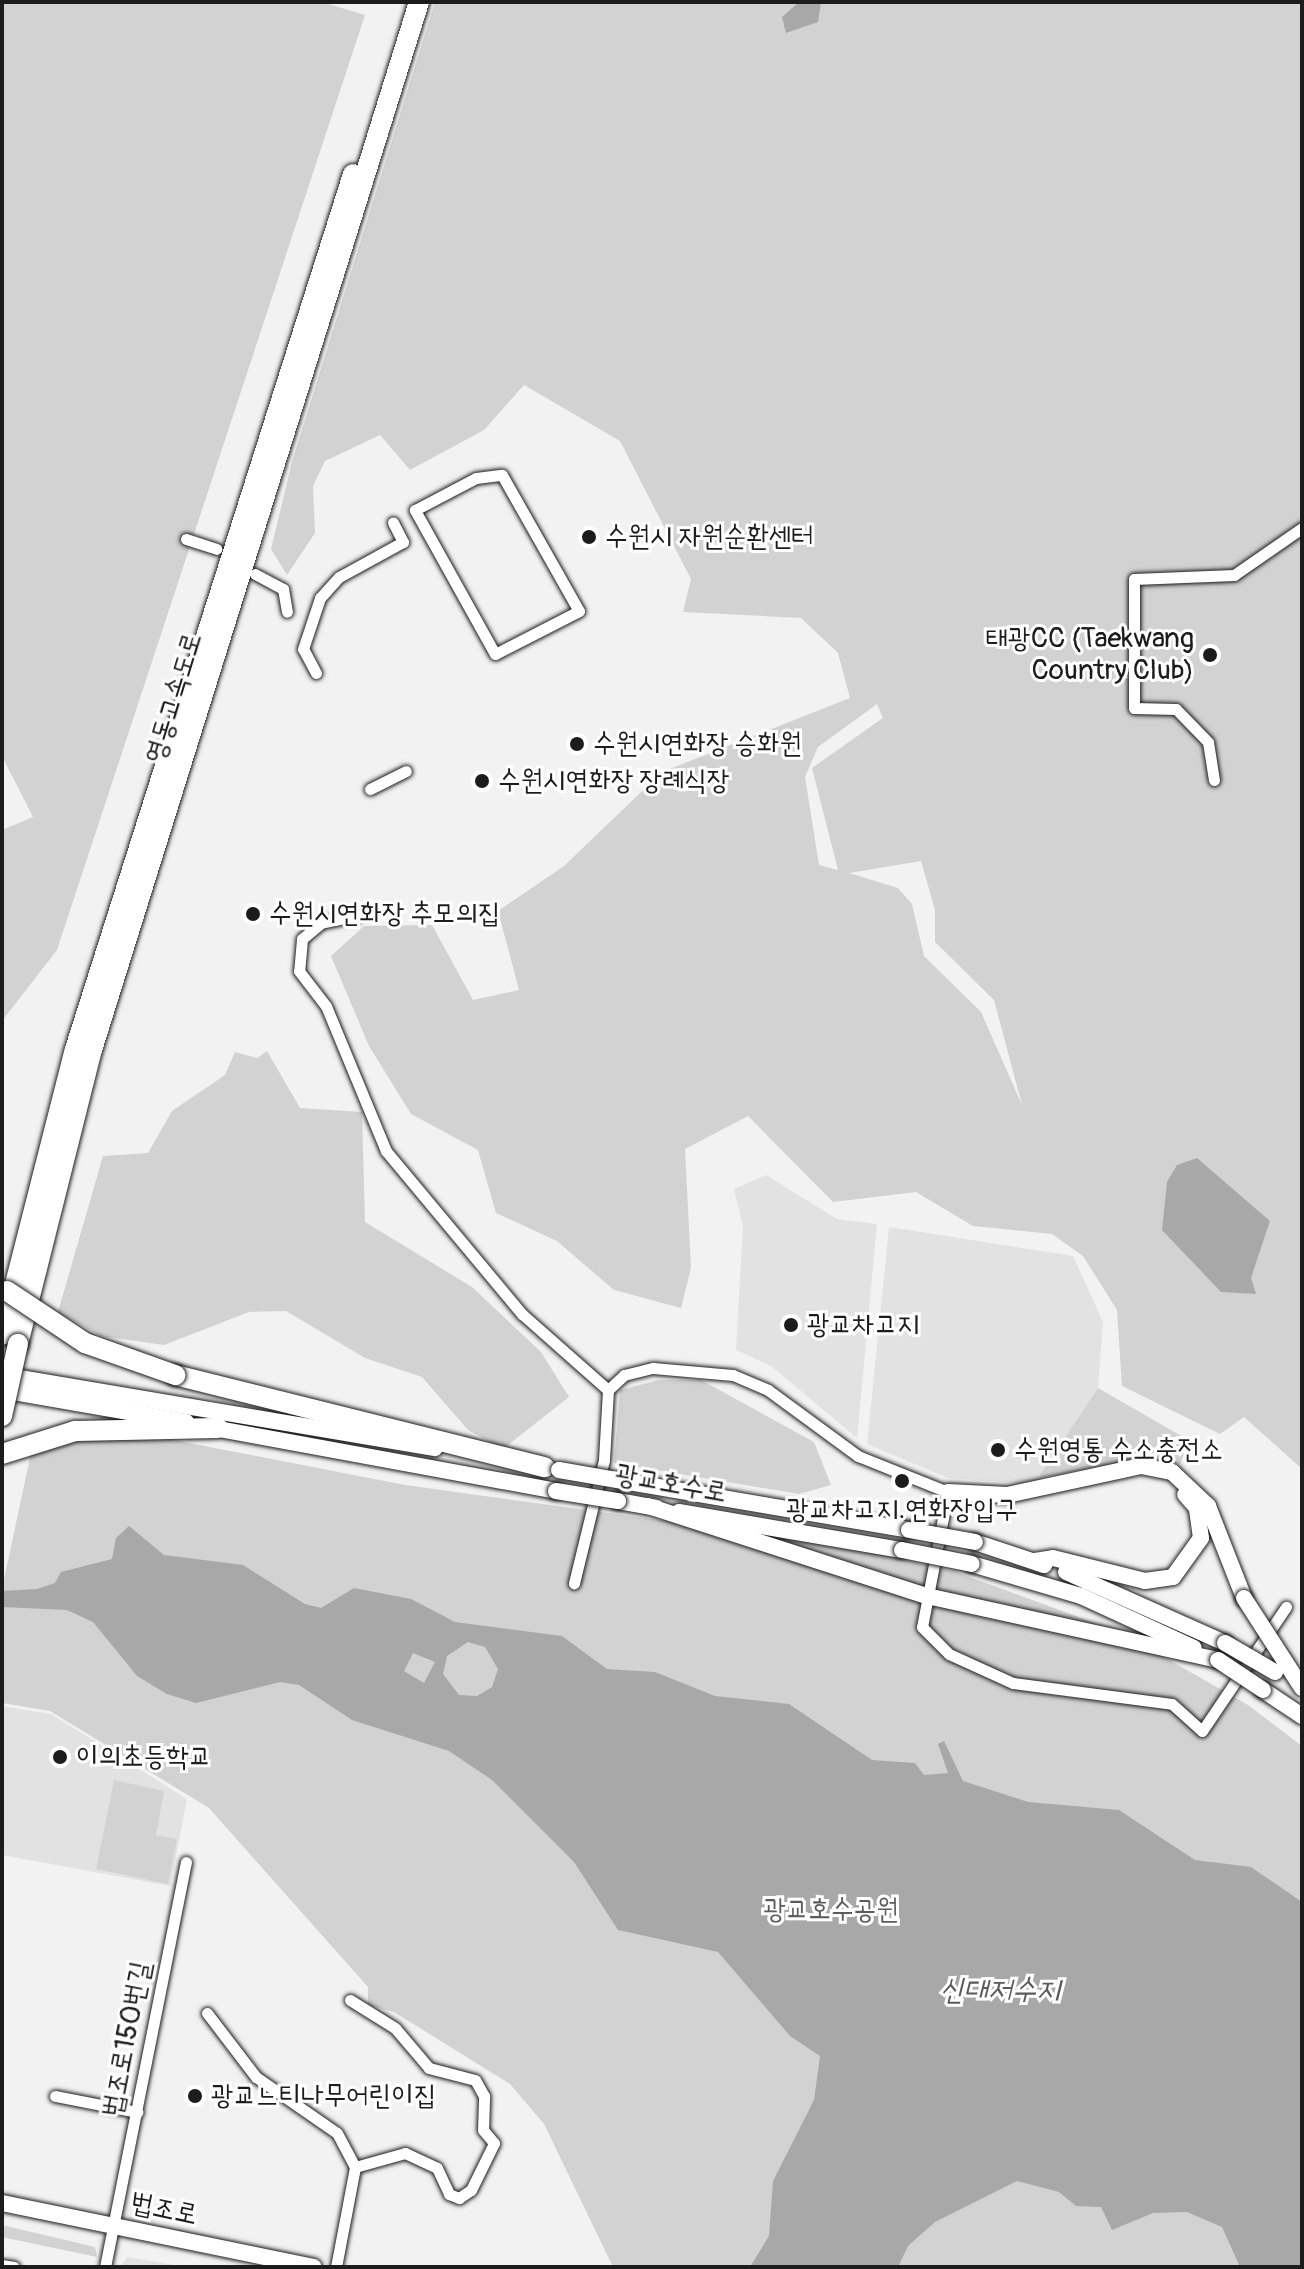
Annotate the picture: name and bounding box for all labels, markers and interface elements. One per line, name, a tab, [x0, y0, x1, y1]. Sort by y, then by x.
place label: 수원시 자원순환센터	[605, 520, 814, 554]
marker: 수원시 자원순환센터	[580, 528, 598, 546]
place label: 태광CC (Taekwang Country Club)	[986, 622, 1194, 688]
street label: 영동고속도로	[138, 628, 210, 768]
marker: 태광CC (Taekwang Country Club)	[1201, 646, 1219, 664]
place label: 수원시연화장 승화원	[593, 727, 802, 761]
marker: 수원시연화장 승화원	[568, 735, 586, 753]
place label: 수원시연화장 장례식장	[498, 764, 729, 798]
marker: 수원시연화장 장례식장	[473, 772, 491, 790]
place label: 수원시연화장 추모의집	[269, 897, 500, 931]
marker: 수원시연화장 추모의집	[244, 905, 262, 923]
place label: 광교차고지	[807, 1308, 920, 1342]
marker: 광교차고지	[782, 1316, 800, 1334]
place label: 수원영통 수소충전소	[1014, 1433, 1223, 1467]
marker: 수원영통 수소충전소	[989, 1441, 1007, 1459]
street label: 광교호수로	[613, 1458, 729, 1510]
marker: 광교차고지.연화장입구	[893, 1472, 911, 1490]
place label: 광교차고지.연화장입구	[786, 1493, 1018, 1527]
place label: 이의초등학교	[76, 1740, 211, 1774]
marker: 이의초등학교	[51, 1748, 69, 1766]
park label: 광교호수공원	[763, 1893, 899, 1927]
street label: 법조로150번길	[95, 1958, 159, 2120]
water label: 신대저수지	[940, 1972, 1060, 2008]
place label: 광교느티나무어린이집	[211, 2079, 436, 2113]
marker: 광교느티나무어린이집	[186, 2087, 204, 2105]
street label: 법조로	[127, 2186, 201, 2232]

